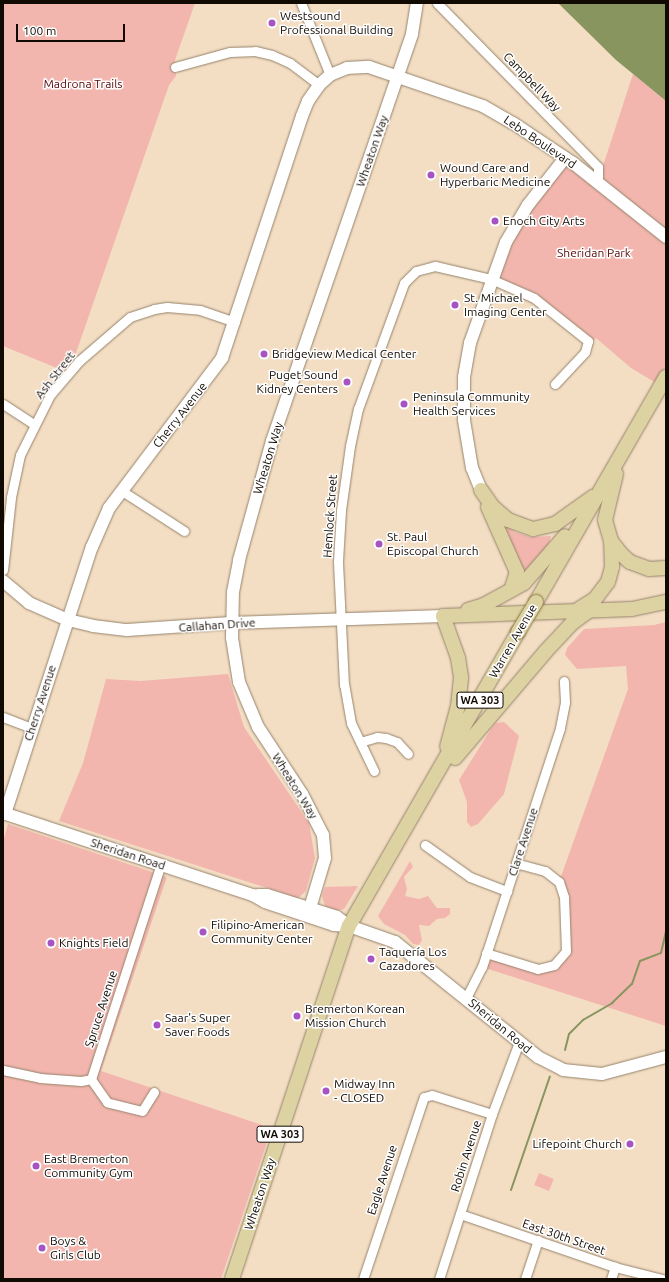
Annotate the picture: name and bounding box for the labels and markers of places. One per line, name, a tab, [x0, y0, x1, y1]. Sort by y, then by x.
place label: Westsound Professional Building	[280, 9, 393, 37]
marker: Westsound Professional Building	[267, 18, 277, 28]
place label: Wound Care and Hyperbaric Medicine	[440, 161, 550, 189]
marker: Wound Care and Hyperbaric Medicine	[425, 169, 437, 181]
place label: Enoch City Arts	[503, 214, 585, 228]
marker: Enoch City Arts	[490, 216, 500, 226]
place label: St. Michael Imaging Center	[464, 291, 547, 319]
marker: St. Michael Imaging Center	[449, 299, 461, 311]
place label: Bridgeview Medical Center	[272, 347, 416, 361]
marker: Bridgeview Medical Center	[259, 349, 269, 359]
place label: Puget Sound Kidney Centers	[257, 368, 338, 396]
marker: Puget Sound Kidney Centers	[341, 376, 353, 388]
place label: Peninsula Community Health Services	[413, 390, 530, 418]
marker: Peninsula Community Health Services	[398, 398, 410, 410]
place label: St. Paul Episcopal Church	[387, 530, 479, 558]
marker: St. Paul Episcopal Church	[374, 539, 384, 549]
place label: Filipino-American Community Center	[211, 918, 313, 946]
marker: Filipino-American Community Center	[198, 927, 208, 937]
place label: Knights Field	[59, 936, 129, 950]
marker: Knights Field	[46, 938, 56, 948]
place label: Taquería Los Cazadores	[379, 945, 447, 973]
marker: Taquería Los Cazadores	[366, 954, 376, 964]
place label: Bremerton Korean Mission Church	[305, 1002, 405, 1030]
place label: Saar's Super Saver Foods	[165, 1011, 230, 1039]
marker: Bremerton Korean Mission Church	[292, 1011, 302, 1021]
marker: Saar's Super Saver Foods	[152, 1020, 162, 1030]
place label: Midway Inn - CLOSED	[334, 1077, 395, 1105]
marker: Midway Inn - CLOSED	[321, 1086, 331, 1096]
place label: Lifepoint Church	[532, 1137, 622, 1151]
marker: Lifepoint Church	[625, 1139, 635, 1149]
place label: East Bremerton Community Gym	[44, 1152, 133, 1180]
marker: East Bremerton Community Gym	[31, 1161, 41, 1171]
place label: Boys & Girls Club	[50, 1234, 101, 1262]
marker: Boys & Girls Club	[37, 1243, 47, 1253]

